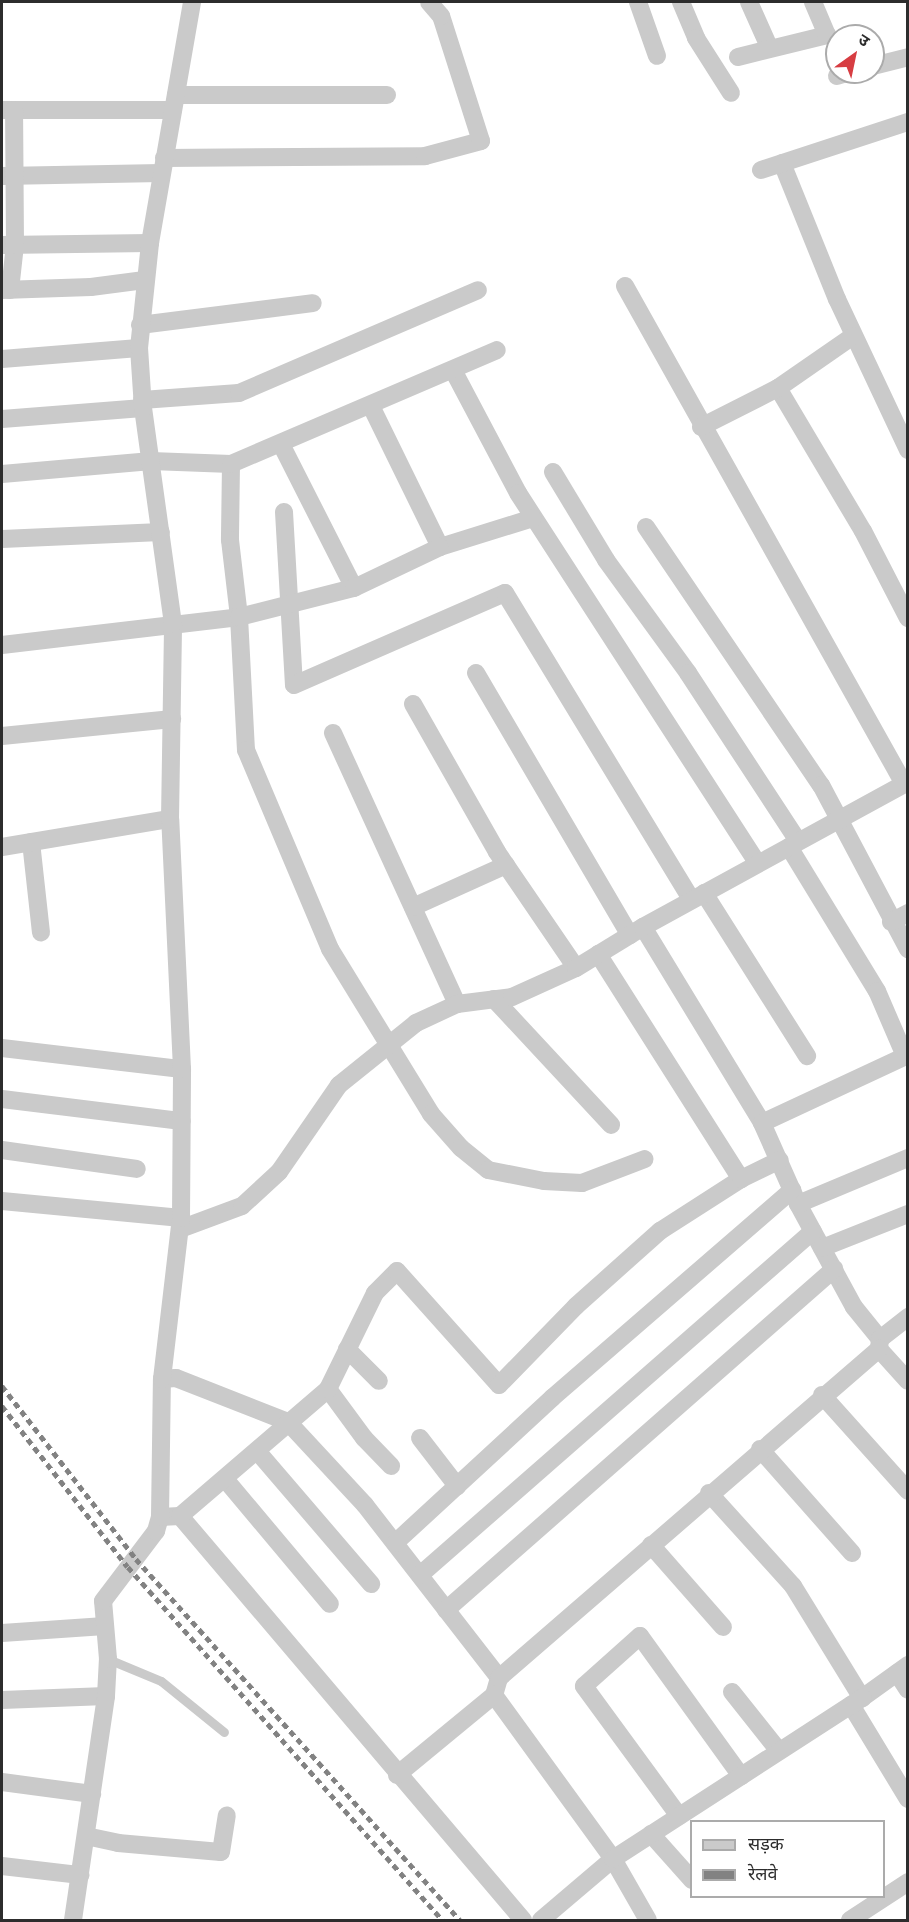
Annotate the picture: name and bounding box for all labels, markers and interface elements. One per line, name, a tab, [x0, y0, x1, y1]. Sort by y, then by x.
north arrow	[825, 24, 885, 84]
text: उ	[855, 30, 873, 51]
legend	[690, 1820, 885, 1898]
text: सड़क	[748, 1833, 784, 1854]
text: रेलवे	[748, 1863, 778, 1884]

